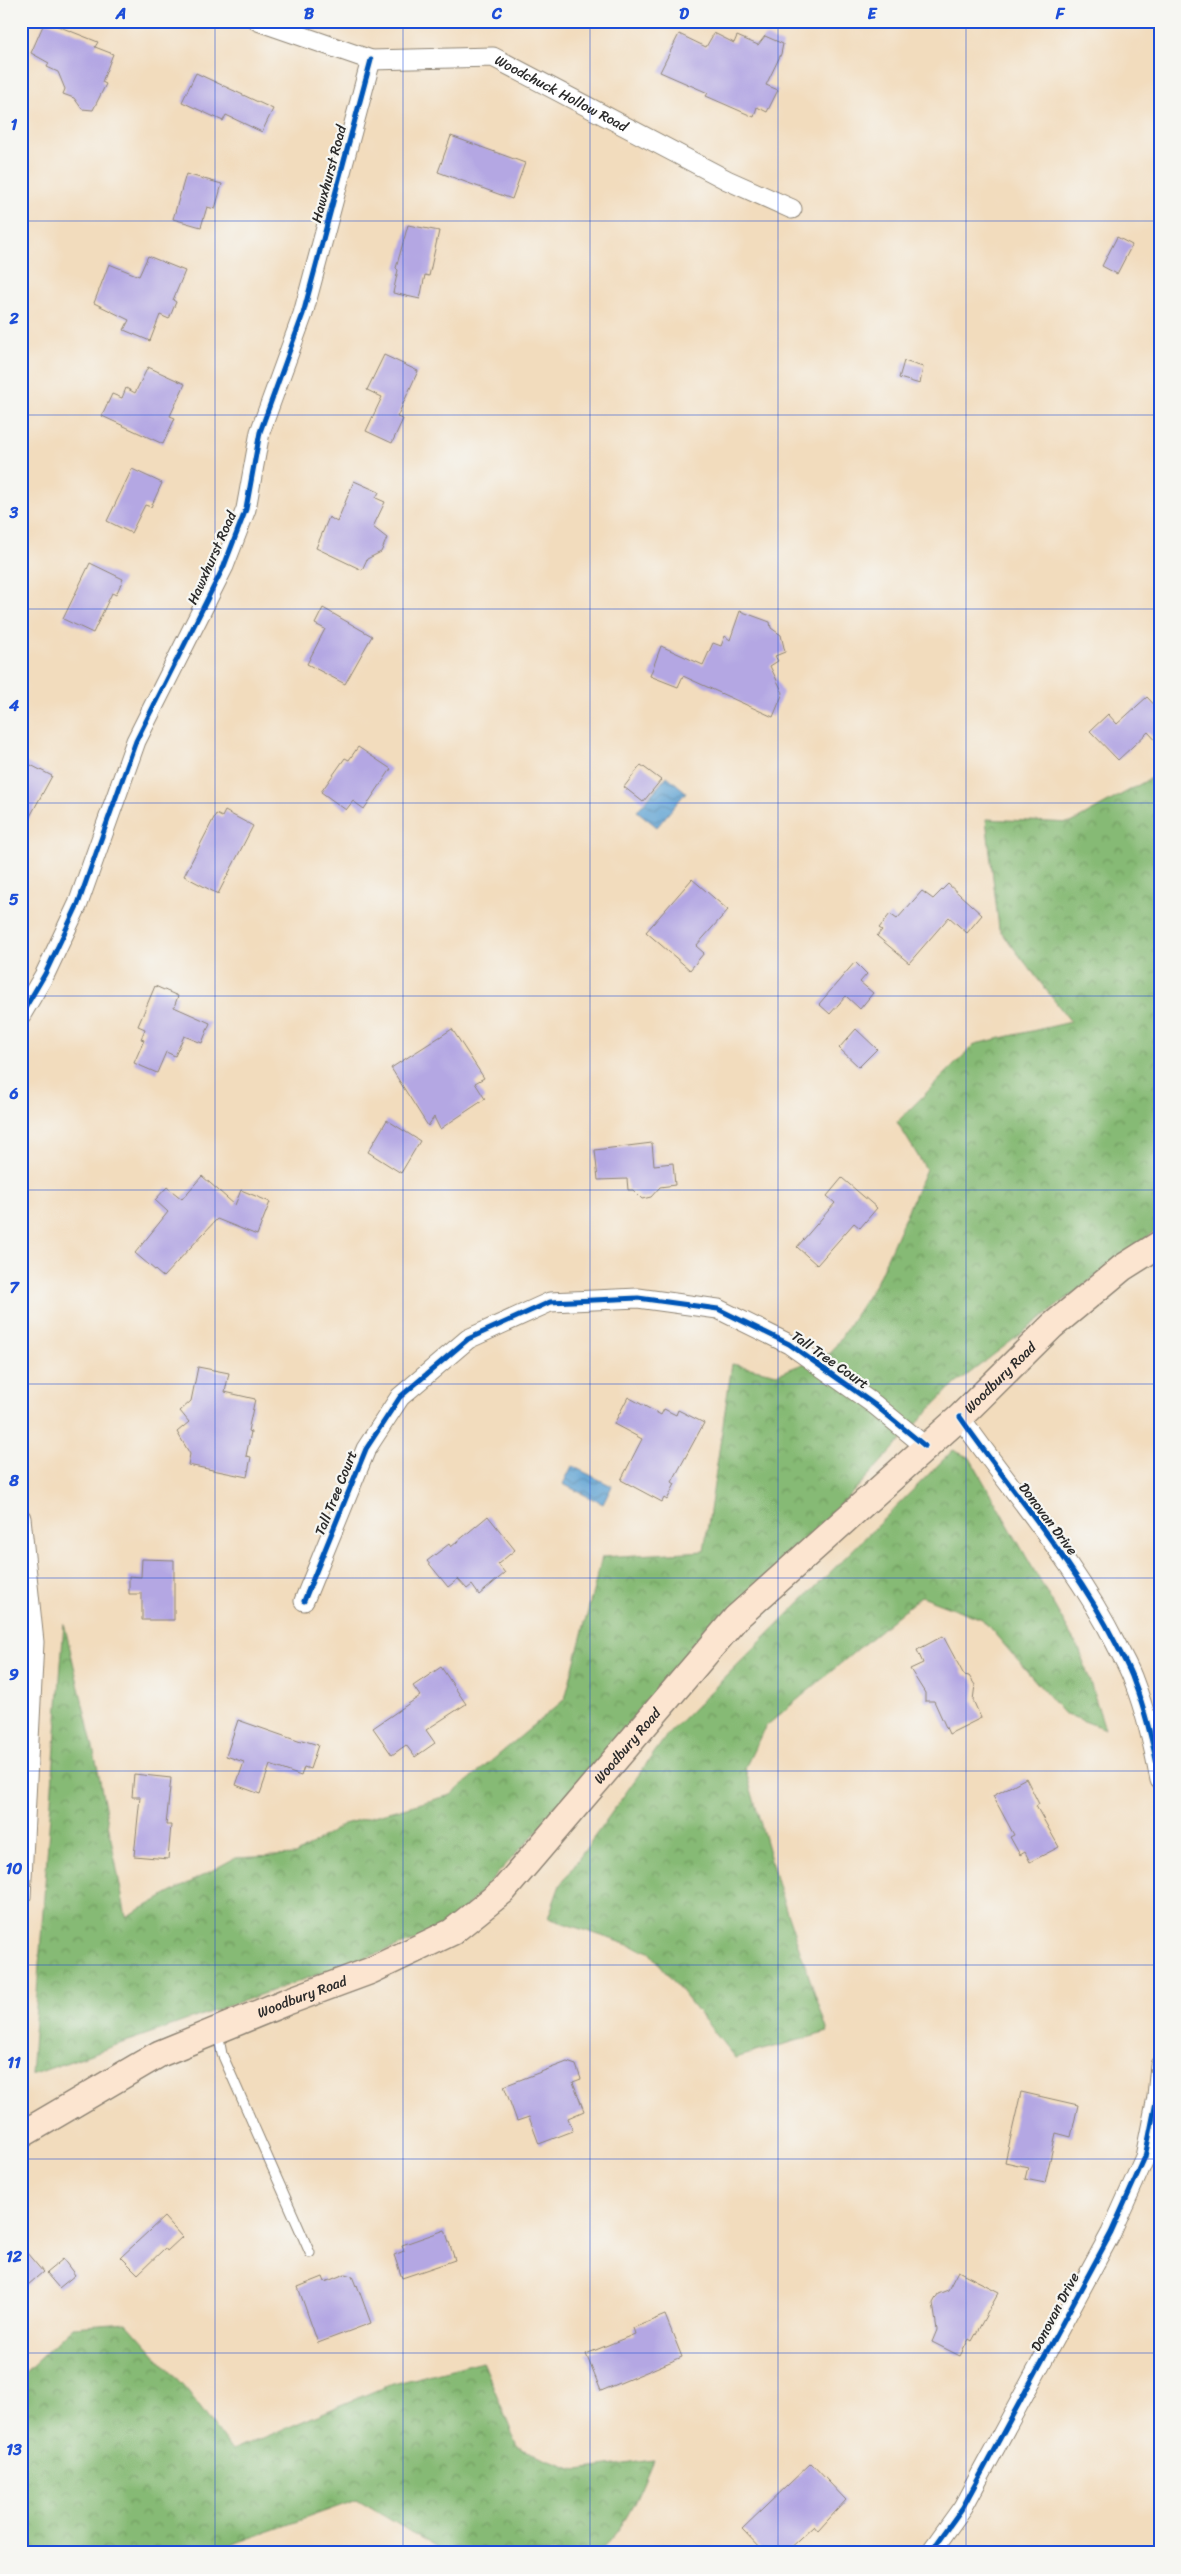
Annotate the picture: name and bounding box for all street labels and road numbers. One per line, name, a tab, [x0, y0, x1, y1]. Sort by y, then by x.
street label: Woodchuck Hollow Road	[490, 48, 634, 139]
street label: Hawxhurst Road	[304, 121, 354, 225]
street label: Hawxhurst Road	[180, 506, 244, 609]
street label: Tall Tree Court	[786, 1324, 874, 1396]
street label: Woodbury Road	[958, 1334, 1043, 1420]
street label: Tall Tree Court	[308, 1447, 364, 1539]
street label: Donovan Drive	[1012, 1477, 1084, 1561]
street label: Woodbury Road	[587, 1701, 668, 1790]
street label: Woodbury Road	[253, 1968, 352, 2025]
street label: Donovan Drive	[1024, 2268, 1086, 2356]

